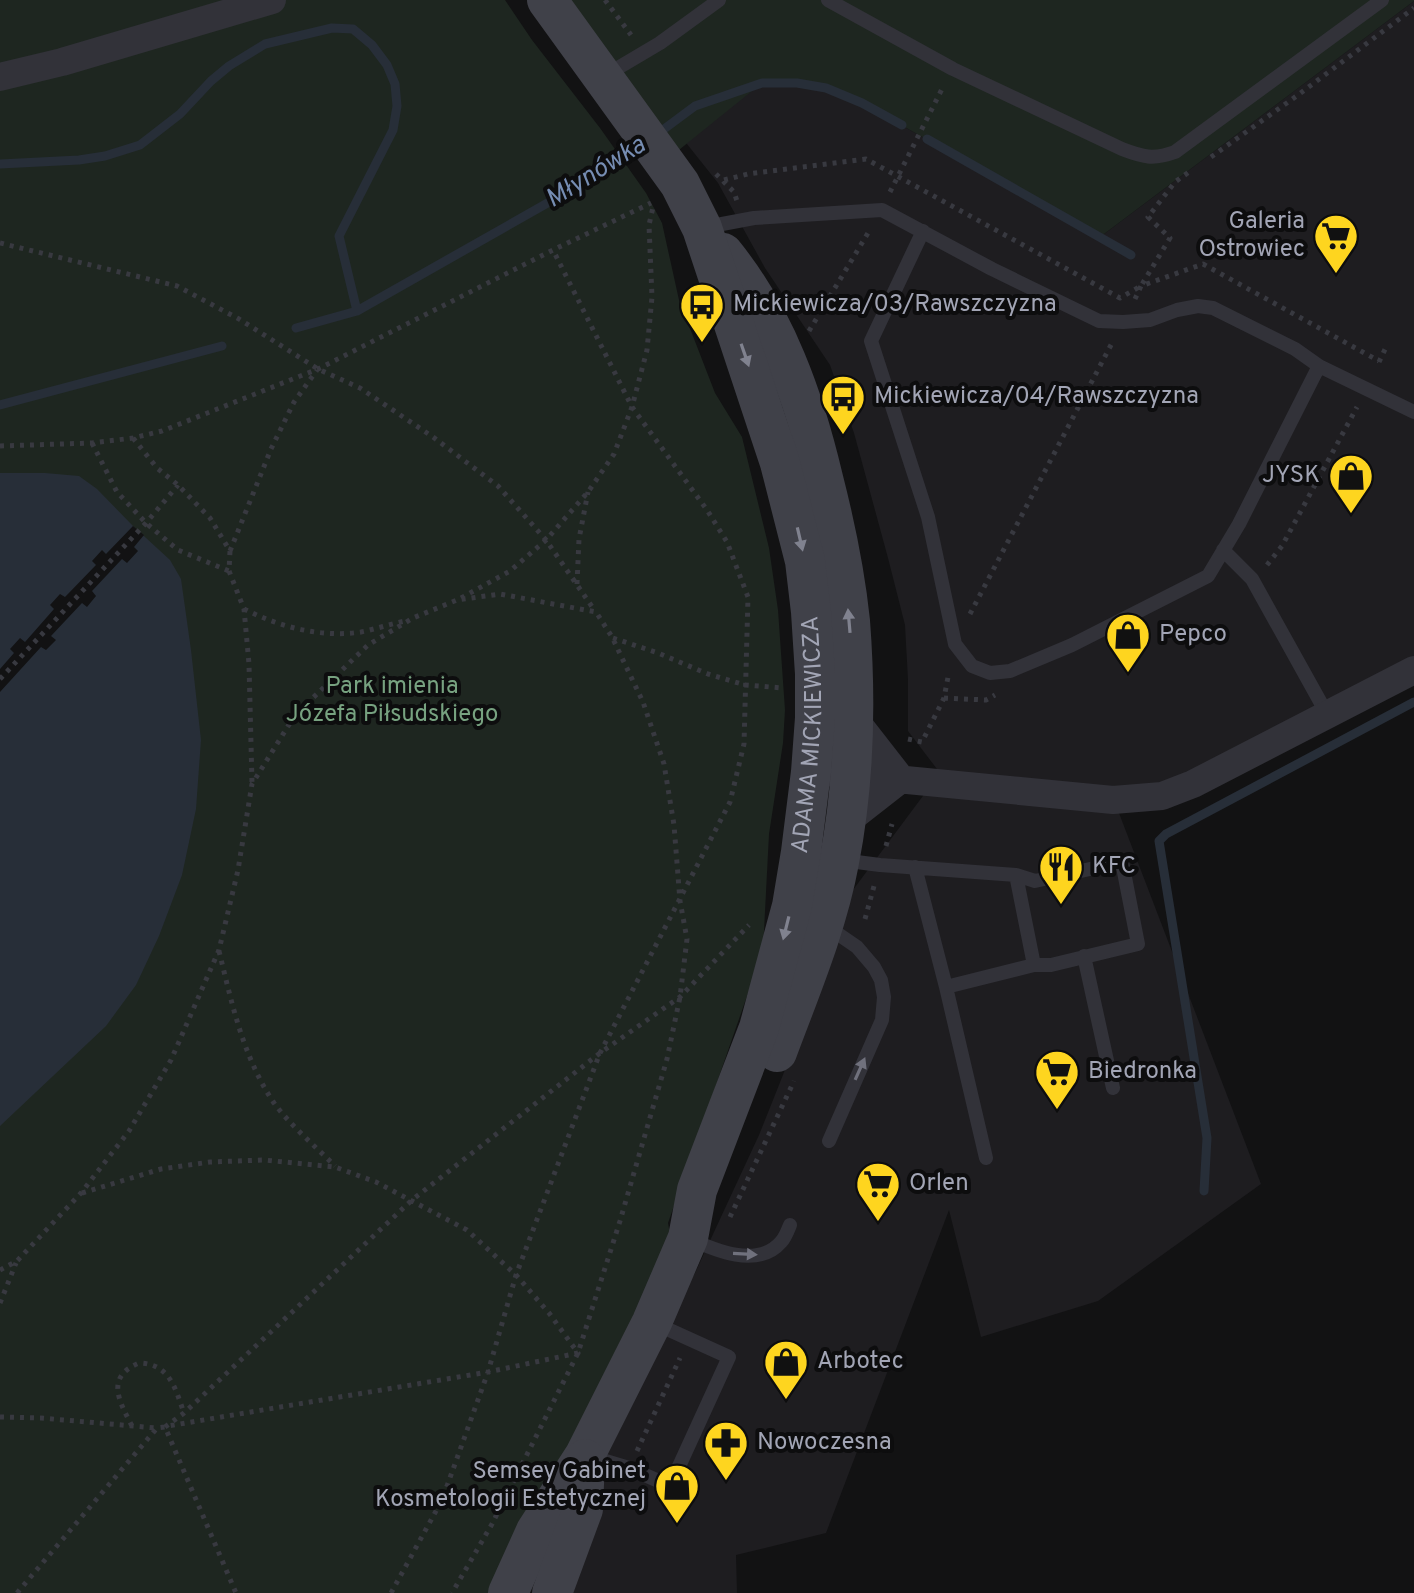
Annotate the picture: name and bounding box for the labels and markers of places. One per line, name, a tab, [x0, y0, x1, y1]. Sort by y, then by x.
place label: Galeria Ostrowiec	[1198, 207, 1305, 265]
supermarket icon: Galeria Ostrowiec	[1312, 212, 1360, 275]
bus stop icon: Mickiewicza/03/Rawszczyzna	[678, 281, 726, 344]
place label: Mickiewicza/03/Rawszczyzna	[733, 290, 1057, 320]
bus stop icon: Mickiewicza/04/Rawszczyzna	[819, 373, 867, 436]
place label: Mickiewicza/04/Rawszczyzna	[874, 382, 1199, 412]
shop icon: JYSK	[1327, 452, 1375, 515]
place label: JYSK	[1262, 461, 1320, 491]
shop icon: Pepco	[1104, 611, 1152, 674]
place label: Pepco	[1159, 620, 1227, 650]
restaurant icon: KFC	[1037, 843, 1085, 906]
place label: KFC	[1092, 852, 1136, 882]
supermarket icon: Biedronka	[1033, 1048, 1081, 1111]
place label: Biedronka	[1088, 1057, 1197, 1087]
supermarket icon: Orlen	[854, 1160, 902, 1223]
place label: Orlen	[909, 1169, 969, 1199]
shop icon: Arbotec	[762, 1338, 810, 1401]
place label: Arbotec	[817, 1347, 904, 1377]
pharmacy icon: Nowoczesna	[702, 1419, 750, 1482]
place label: Nowoczesna	[757, 1428, 892, 1458]
place label: Semsey Gabinet Kosmetologii Estetycznej	[375, 1457, 646, 1515]
shop icon: Semsey Gabinet Kosmetologii Estetycznej	[653, 1462, 701, 1525]

